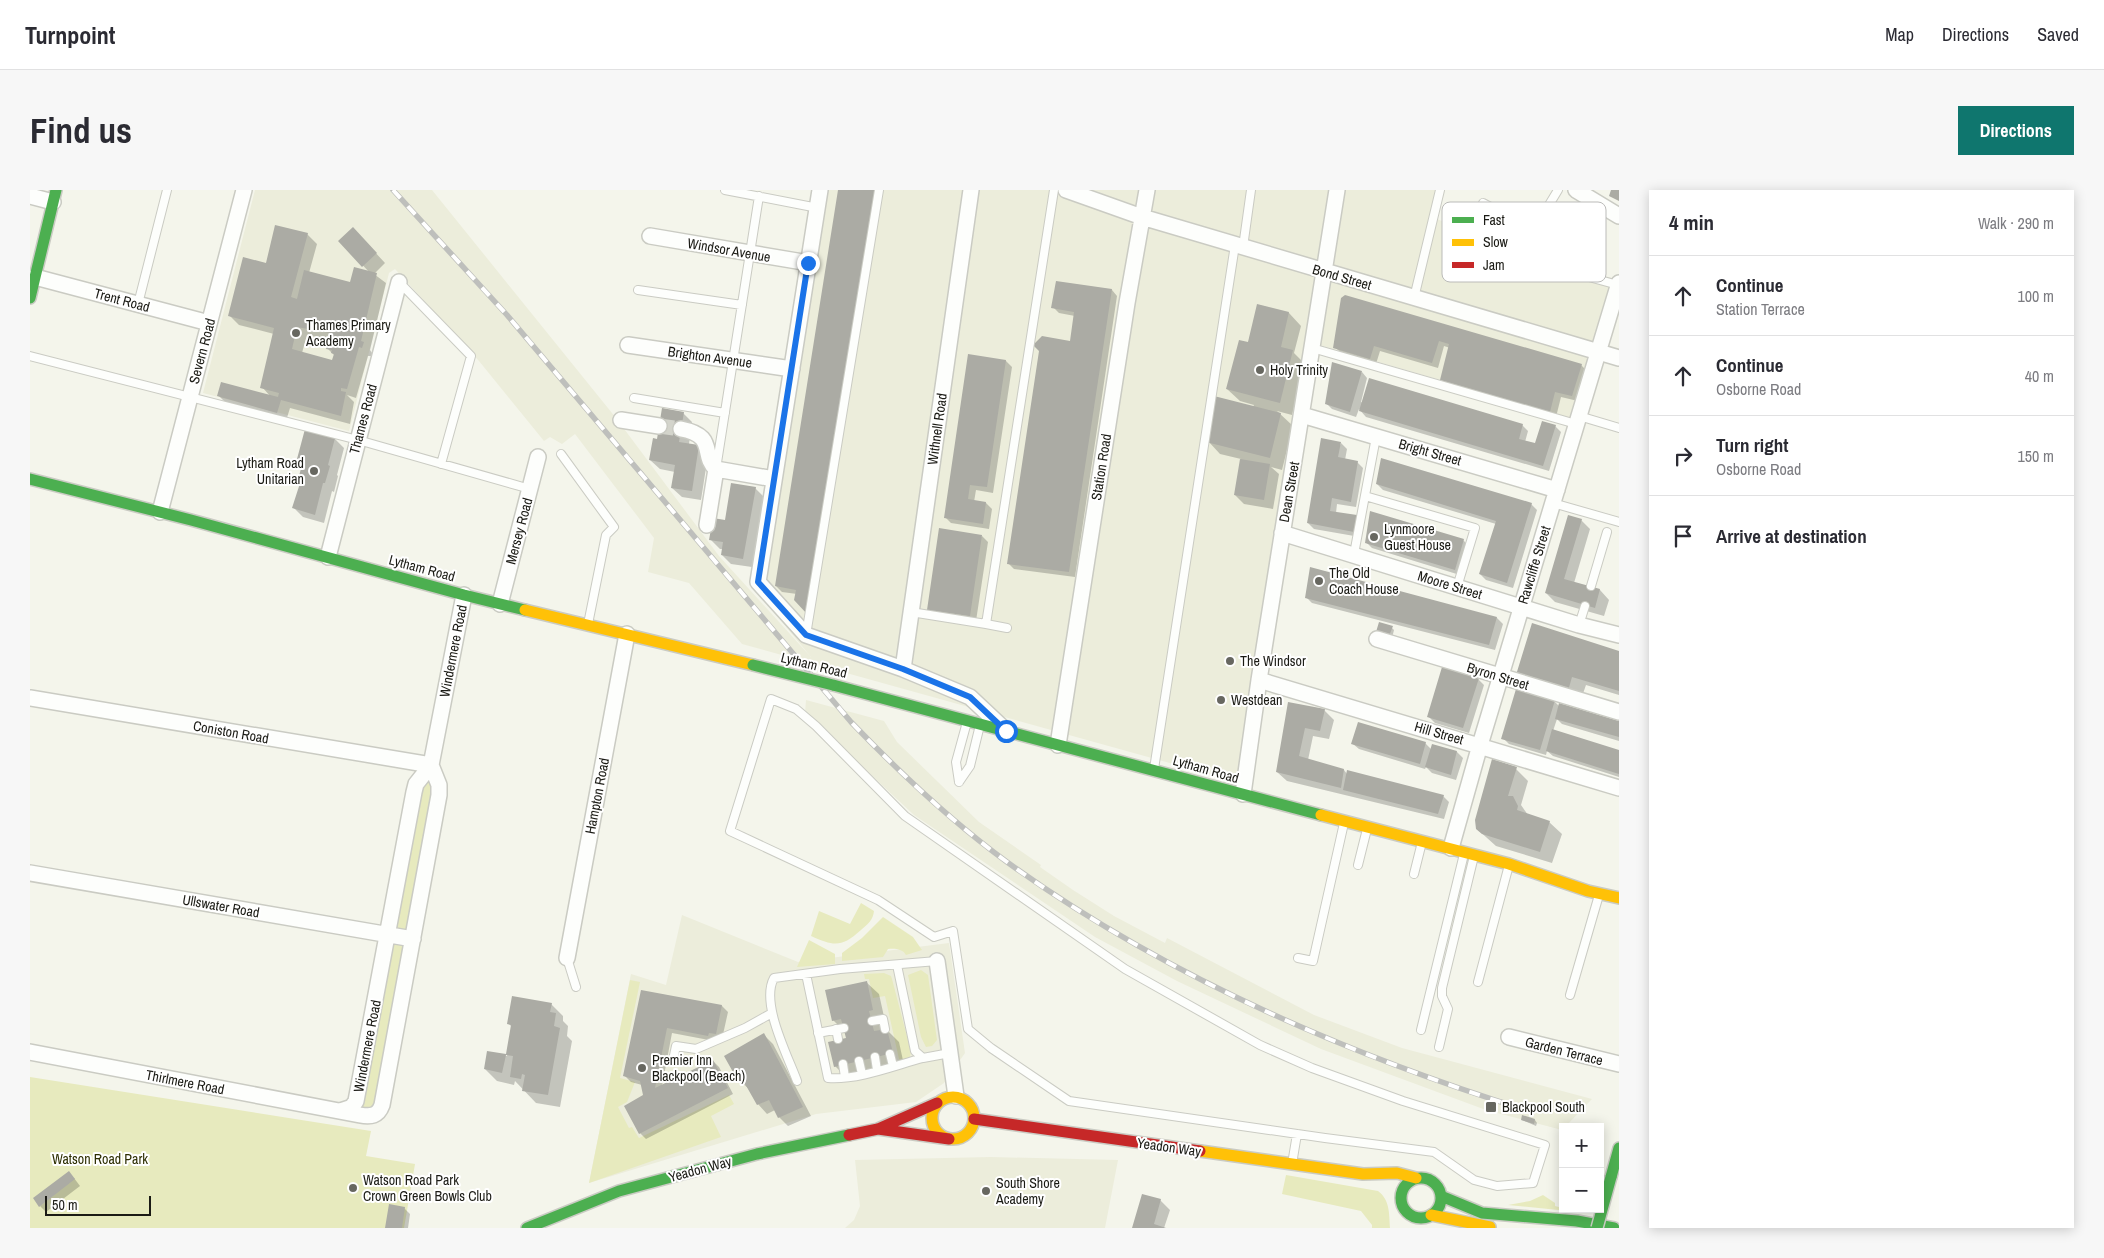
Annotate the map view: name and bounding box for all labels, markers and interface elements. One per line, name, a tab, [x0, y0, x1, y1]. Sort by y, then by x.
text: Turnpoint	[25, 19, 115, 51]
text: Map	[1885, 22, 1914, 47]
text: Directions	[1942, 22, 2009, 47]
text: Saved	[2037, 22, 2079, 47]
button: Directions	[1958, 106, 2074, 155]
text: Find us	[30, 107, 132, 154]
legend	[1442, 202, 1606, 282]
text: 4 min	[1669, 208, 1714, 237]
text: Fast	[1483, 211, 1505, 229]
text: Walk · 290 m	[1978, 212, 2054, 234]
text: Slow	[1483, 233, 1509, 251]
street label: Windsor Avenue	[686, 234, 772, 266]
route end	[797, 252, 820, 275]
text: Jam	[1483, 256, 1505, 274]
street label: Bond Street	[1310, 260, 1374, 294]
text: Continue	[1716, 272, 1784, 298]
icon: ahead	[1669, 282, 1697, 310]
street label: Trent Road	[92, 284, 152, 316]
text: 100 m	[2018, 285, 2054, 307]
text: Station Terrace	[1716, 298, 1805, 320]
street label: Severn Road	[185, 316, 219, 386]
place label: Thames Primary Academy	[305, 316, 391, 350]
marker: Thames Primary Academy	[290, 327, 302, 339]
street label: Brighton Avenue	[667, 342, 753, 372]
text: Continue	[1716, 352, 1784, 378]
place label: Holy Trinity	[1270, 361, 1328, 379]
icon: ahead	[1669, 362, 1697, 390]
marker: Holy Trinity	[1254, 364, 1266, 376]
text: 40 m	[2025, 365, 2054, 387]
text: Osborne Road	[1716, 378, 1801, 400]
street label: Thames Road	[345, 382, 381, 456]
street label: Withnell Road	[923, 392, 951, 466]
street label: Station Road	[1087, 432, 1115, 502]
text: Turn right	[1716, 432, 1788, 458]
street label: Bright Street	[1397, 434, 1463, 470]
icon: right	[1669, 442, 1697, 470]
text: 150 m	[2018, 445, 2054, 467]
place label: Lytham Road Unitarian	[236, 454, 304, 488]
text: Osborne Road	[1716, 458, 1801, 480]
street label: Dean Street	[1275, 460, 1303, 524]
marker: Lytham Road Unitarian	[308, 465, 320, 477]
street label: Mersey Road	[501, 496, 537, 566]
place label: Lynmoore Guest House	[1384, 520, 1451, 554]
icon: arrive	[1669, 522, 1697, 550]
text: Arrive at destination	[1716, 523, 1867, 549]
street label: Rawcliffe Street	[1514, 524, 1554, 606]
marker: Lynmoore Guest House	[1368, 531, 1380, 543]
street label: Lytham Road	[387, 551, 457, 585]
place label: The Old Coach House	[1329, 564, 1399, 598]
street label: Moore Street	[1416, 567, 1484, 603]
marker: The Old Coach House	[1313, 575, 1325, 587]
street label: Windermere Road	[435, 603, 471, 699]
street label: Lytham Road	[779, 648, 849, 682]
place label: The Windsor	[1240, 652, 1306, 670]
marker: The Windsor	[1224, 655, 1236, 667]
street label: Byron Street	[1465, 658, 1531, 694]
place label: Westdean	[1231, 691, 1283, 709]
marker: Westdean	[1215, 694, 1227, 706]
street label: Coniston Road	[192, 716, 270, 748]
street label: Hill Street	[1412, 717, 1466, 749]
route start	[995, 720, 1018, 743]
street label: Lytham Road	[1171, 751, 1241, 787]
street label: Hampton Road	[581, 756, 613, 836]
street label: Ullswater Road	[181, 890, 261, 922]
street label: Windermere Road	[349, 998, 385, 1094]
street label: Garden Terrace	[1523, 1033, 1605, 1069]
place label: Premier Inn Blackpool (Beach)	[652, 1051, 745, 1085]
marker: Premier Inn Blackpool (Beach)	[636, 1062, 648, 1074]
street label: Thirlmere Road	[144, 1066, 226, 1098]
place label: Blackpool South	[1502, 1098, 1585, 1116]
marker: Blackpool South	[1484, 1100, 1498, 1114]
map controls	[1559, 1123, 1604, 1213]
button: +	[1559, 1123, 1604, 1168]
street label: Yeadon Way	[1136, 1134, 1202, 1160]
park label: Watson Road Park	[52, 1150, 148, 1168]
street label: Yeadon Way	[667, 1152, 734, 1186]
button: −	[1559, 1168, 1604, 1213]
place label: Watson Road Park Crown Green Bowls Club	[363, 1171, 492, 1205]
place label: South Shore Academy	[995, 1174, 1060, 1208]
marker: Watson Road Park Crown Green Bowls Club	[347, 1182, 359, 1194]
marker: South Shore Academy	[980, 1185, 992, 1197]
scale bar	[45, 1193, 151, 1216]
text: 50 m	[52, 1196, 78, 1214]

